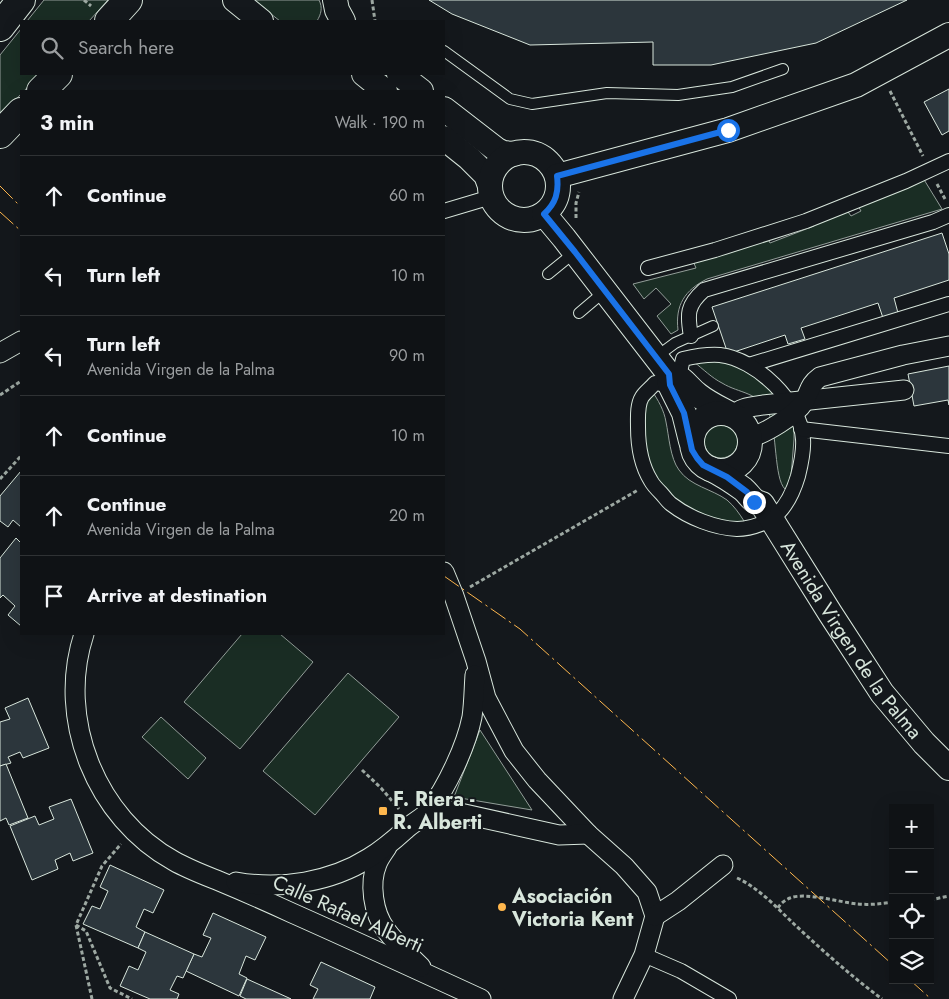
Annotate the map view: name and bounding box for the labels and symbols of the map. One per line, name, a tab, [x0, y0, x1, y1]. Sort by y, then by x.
route start	[717, 119, 740, 142]
route end	[743, 491, 766, 514]
street label: Avenida Virgen de la Palma	[774, 535, 929, 745]
place label: F. Riera - R. Alberti	[393, 785, 482, 837]
marker: F. Riera - R. Alberti	[377, 805, 389, 817]
street label: Calle Rafael Alberti	[268, 868, 428, 960]
place label: Asociación Victoria Kent	[511, 882, 634, 934]
marker: Asociación Victoria Kent	[496, 901, 508, 913]

